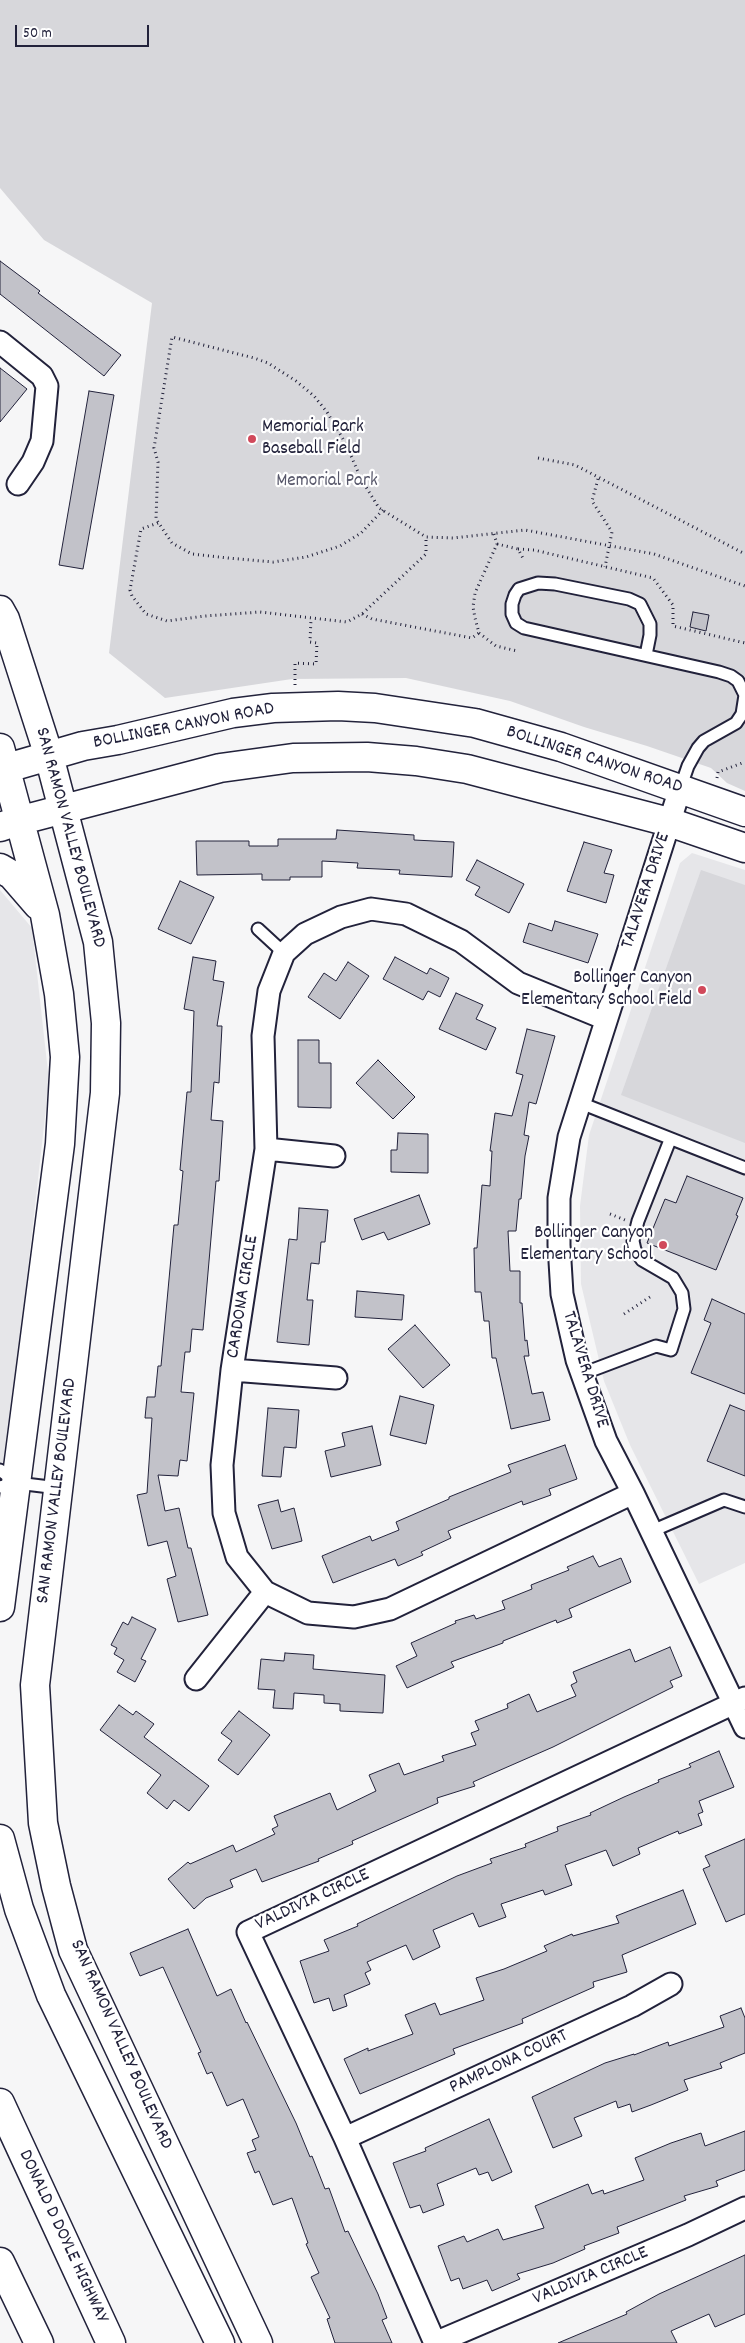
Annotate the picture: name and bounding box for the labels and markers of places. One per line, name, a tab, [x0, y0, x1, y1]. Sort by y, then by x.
place label: Memorial Park Baseball Field	[262, 417, 364, 461]
marker: Memorial Park Baseball Field	[246, 433, 258, 445]
place label: Bollinger Canyon Elementary School Field	[521, 968, 692, 1012]
marker: Bollinger Canyon Elementary School Field	[696, 984, 708, 996]
place label: Bollinger Canyon Elementary School	[520, 1223, 653, 1267]
marker: Bollinger Canyon Elementary School	[657, 1239, 669, 1251]

